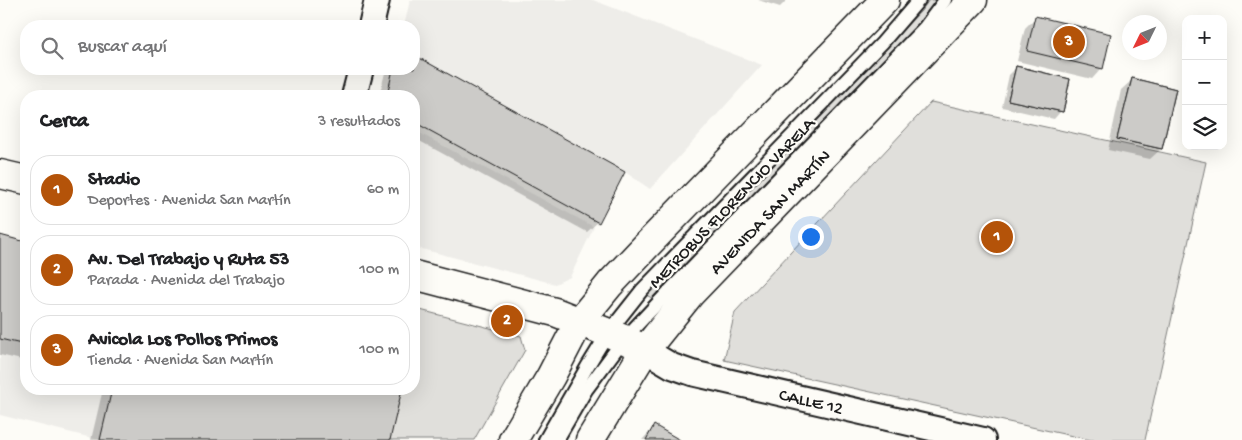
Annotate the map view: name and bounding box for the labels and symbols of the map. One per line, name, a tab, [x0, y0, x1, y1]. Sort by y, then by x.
north arrow	[1122, 15, 1167, 60]
pin: 3	[1053, 23, 1085, 61]
street label: METROBUS FLORENCIO VARELA	[645, 113, 821, 294]
street label: AVENIDA SAN MARTÍN	[706, 146, 836, 280]
pin: 1	[981, 218, 1013, 256]
your location	[798, 224, 824, 250]
pin: 2	[491, 302, 523, 340]
street label: CALLE 12	[777, 385, 845, 420]

